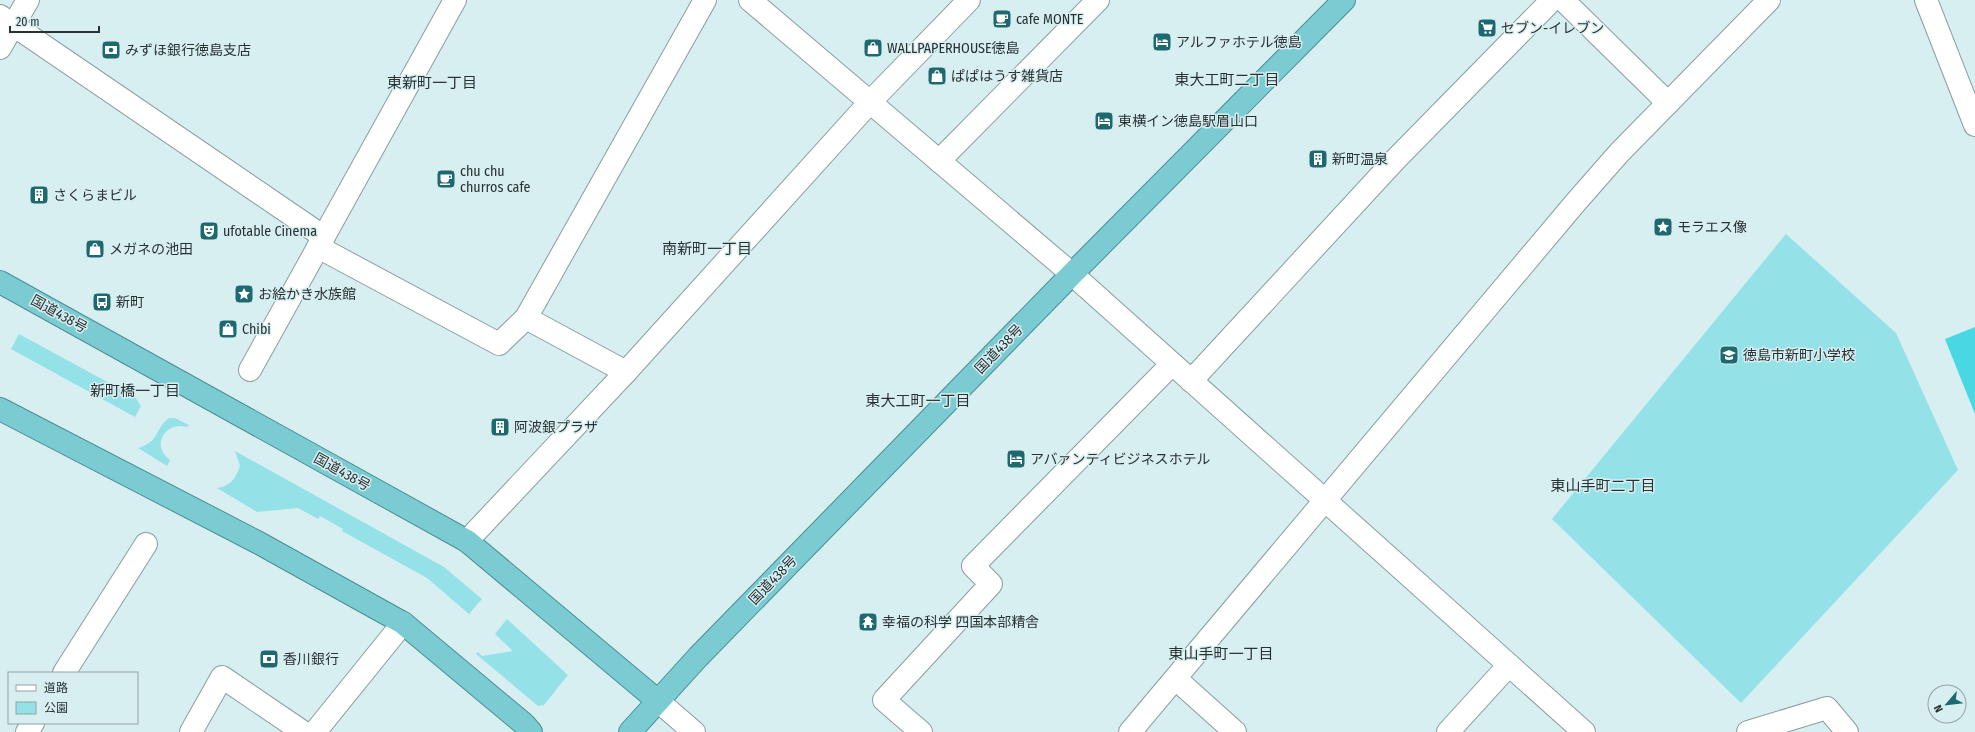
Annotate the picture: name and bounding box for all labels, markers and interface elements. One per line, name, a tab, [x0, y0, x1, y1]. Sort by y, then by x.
scale bar	[10, 8, 99, 34]
cafe icon: cafe MONTE	[991, 8, 1013, 30]
place label: cafe MONTE	[1016, 11, 1084, 28]
text: 20 m	[16, 15, 40, 29]
supermarket icon: セブン-イレブン	[1476, 17, 1498, 39]
place label: セブン-イレブン	[1501, 20, 1604, 37]
hotel icon: アルファホテル徳島	[1151, 31, 1173, 53]
place label: アルファホテル徳島	[1176, 34, 1302, 51]
shop icon: WALLPAPERHOUSE徳島	[862, 37, 884, 59]
bank icon: みずほ銀行徳島支店	[100, 39, 122, 61]
place label: WALLPAPERHOUSE徳島	[887, 40, 1020, 57]
place label: みずほ銀行徳島支店	[125, 42, 251, 59]
shop icon: ぱぱはうす雑貨店	[926, 65, 948, 87]
place label: ぱぱはうす雑貨店	[951, 68, 1063, 85]
district label: 東大工町二丁目	[1174, 71, 1280, 89]
district label: 東新町一丁目	[387, 74, 477, 92]
hotel icon: 東横イン徳島駅眉山口	[1093, 110, 1115, 132]
place label: 東横イン徳島駅眉山口	[1118, 113, 1258, 130]
building icon: 新町温泉	[1307, 148, 1329, 170]
place label: 新町温泉	[1332, 151, 1388, 168]
place label: chu chu churros cafe	[460, 163, 531, 196]
cafe icon: chu chu churros cafe	[435, 168, 457, 190]
building icon: さくらまビル	[28, 184, 50, 206]
place label: さくらまビル	[53, 187, 137, 204]
place icon: モラエス像	[1652, 216, 1674, 238]
place label: モラエス像	[1677, 219, 1747, 236]
theatre icon: ufotable Cinema	[198, 220, 220, 242]
place label: ufotable Cinema	[223, 223, 317, 240]
shop icon: メガネの池田	[84, 238, 106, 260]
district label: 南新町一丁目	[662, 240, 752, 258]
place label: メガネの池田	[109, 241, 193, 258]
place icon: お絵かき水族館	[233, 283, 255, 305]
place label: お絵かき水族館	[258, 286, 356, 303]
bus stop icon: 新町	[91, 291, 113, 313]
street label: 国道438号	[28, 292, 90, 336]
place label: 新町	[116, 294, 144, 311]
shop icon: Chibi	[217, 318, 239, 340]
place label: Chibi	[242, 321, 271, 338]
street label: 国道438号	[971, 321, 1027, 377]
school or university icon: 徳島市新町小学校	[1718, 344, 1740, 366]
place label: 徳島市新町小学校	[1743, 347, 1855, 364]
district label: 新町橋一丁目	[90, 382, 180, 400]
district label: 東大工町一丁目	[865, 392, 971, 410]
building icon: 阿波銀プラザ	[489, 416, 511, 438]
place label: 阿波銀プラザ	[514, 419, 598, 436]
hotel icon: アバァンティビジネスホテル	[1005, 448, 1027, 470]
street label: 国道438号	[311, 450, 373, 494]
place label: アバァンティビジネスホテル	[1030, 451, 1211, 468]
district label: 東山手町二丁目	[1550, 477, 1656, 495]
street label: 国道438号	[745, 552, 801, 608]
temple icon: 幸福の科学 四国本部精舎	[857, 611, 879, 633]
place label: 幸福の科学 四国本部精舎	[882, 614, 1039, 631]
district label: 東山手町一丁目	[1168, 645, 1274, 663]
bank icon: 香川銀行	[258, 648, 280, 670]
place label: 香川銀行	[283, 651, 339, 668]
legend	[8, 672, 138, 724]
text: 道路	[44, 681, 68, 695]
north arrow	[1927, 684, 1967, 724]
text: 公園	[44, 701, 68, 715]
text: N	[1931, 702, 1946, 714]

